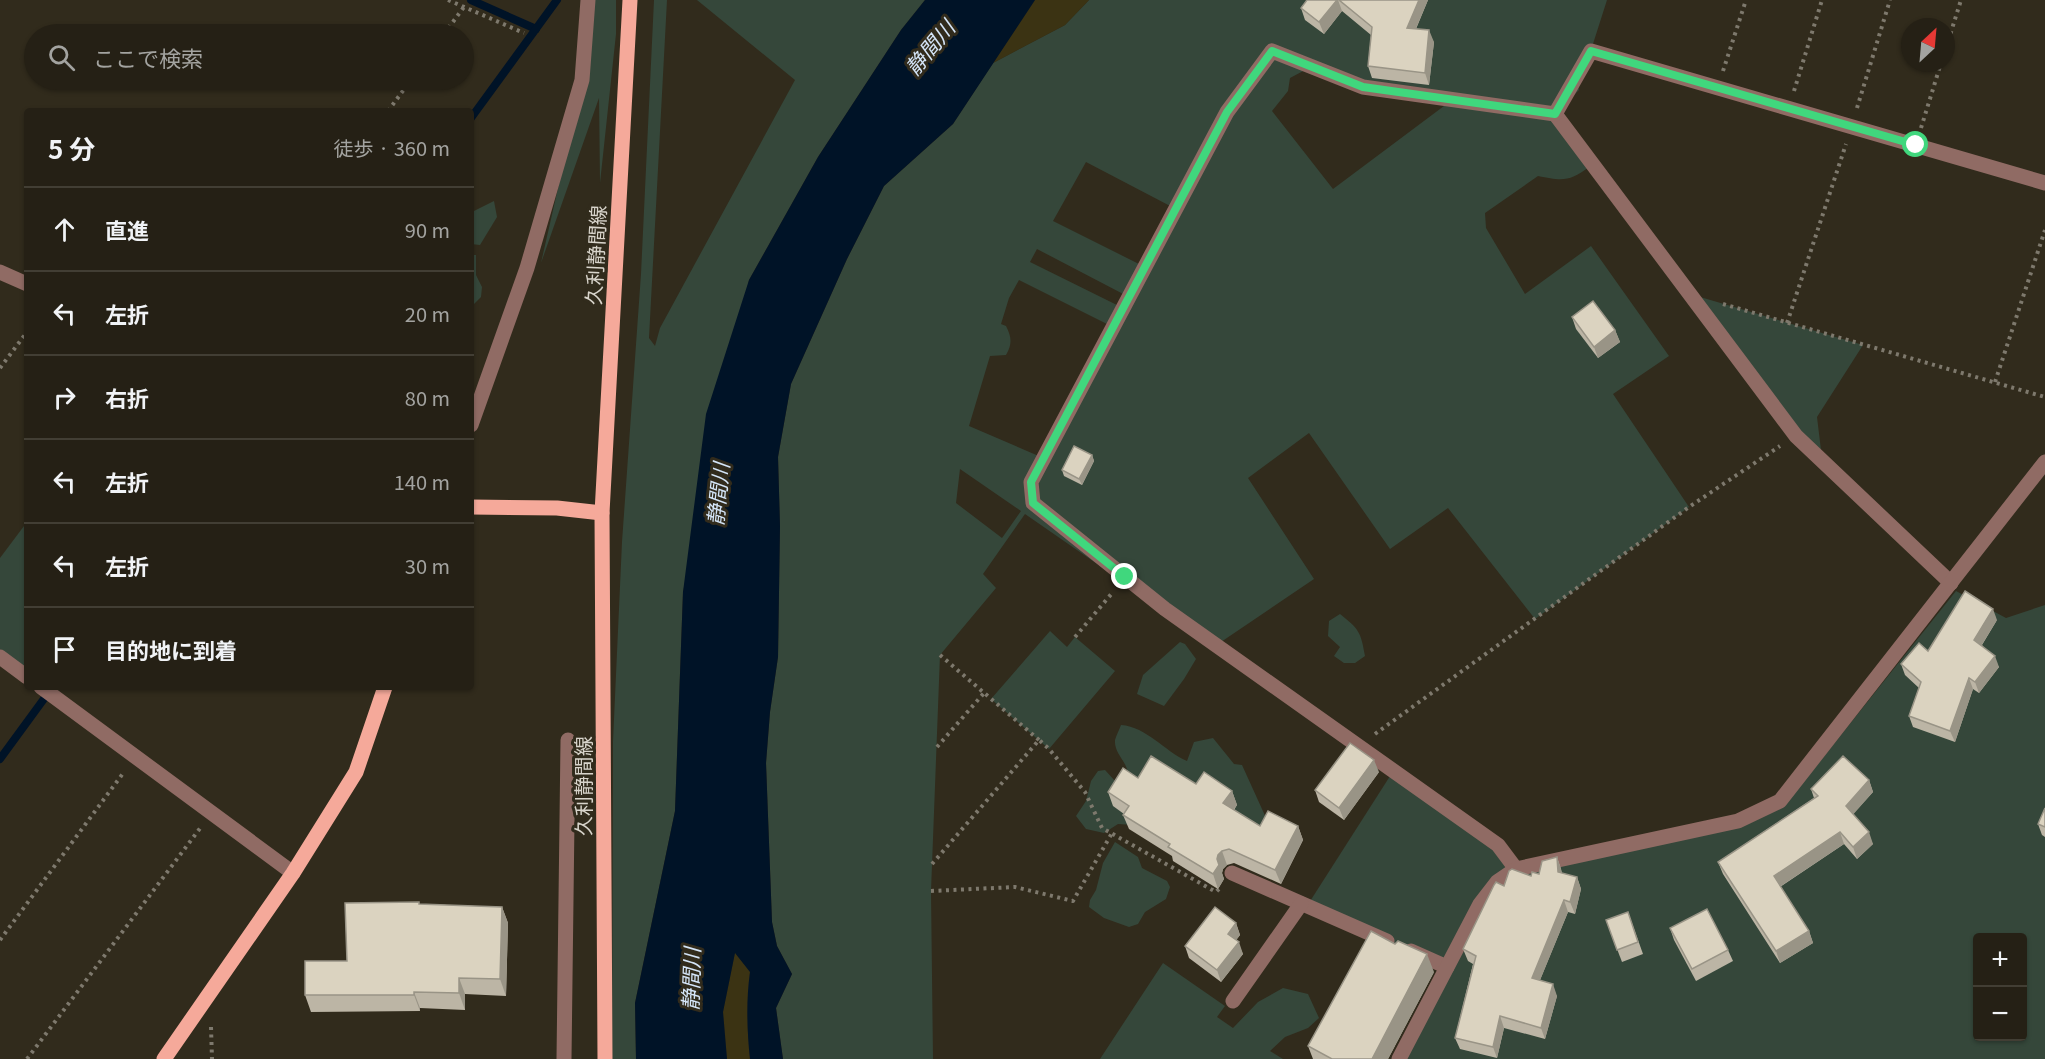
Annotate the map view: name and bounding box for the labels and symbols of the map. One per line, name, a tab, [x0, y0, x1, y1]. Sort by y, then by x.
water label: 静間川	[897, 12, 962, 81]
north arrow	[1901, 18, 1955, 72]
route start	[1902, 131, 1928, 157]
street label: 久利静間線	[578, 204, 612, 306]
water label: 静間川	[699, 459, 735, 527]
route end	[1111, 563, 1137, 589]
street label: 久利静間線	[568, 736, 597, 836]
water label: 静間川	[674, 945, 706, 1011]

